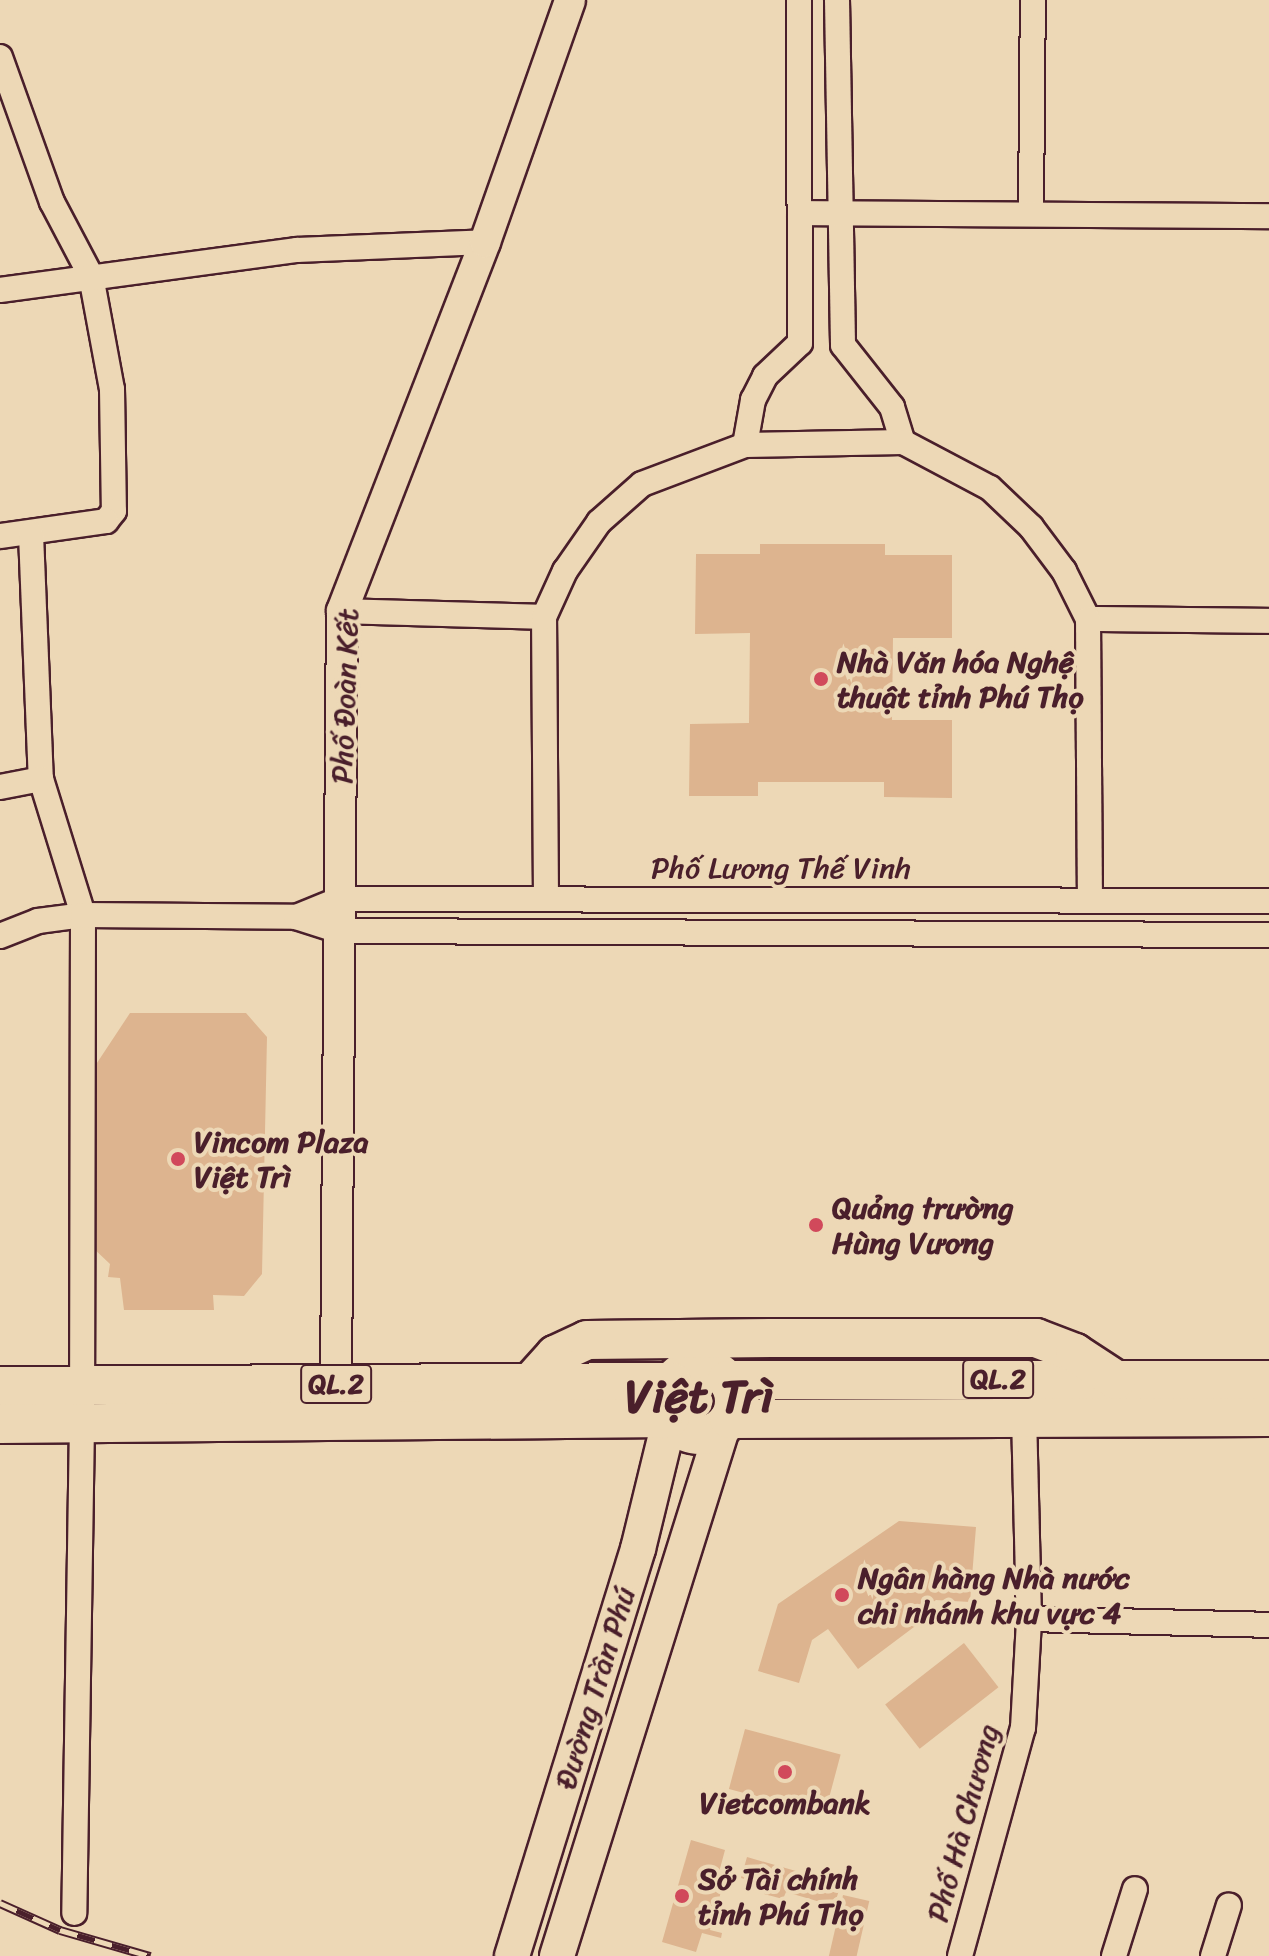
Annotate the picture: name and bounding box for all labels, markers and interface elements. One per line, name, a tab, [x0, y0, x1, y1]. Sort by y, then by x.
street label: Phố Đoàn Kết	[324, 607, 366, 785]
place label: Nhà Văn hóa Nghệ thuật tỉnh Phú Thọ	[837, 644, 1084, 714]
marker: Nhà Văn hóa Nghệ thuật tỉnh Phú Thọ	[812, 670, 830, 688]
street label: Phố Lương Thế Vinh	[651, 850, 911, 886]
place label: Vincom Plaza Việt Trì	[194, 1124, 368, 1194]
marker: Vincom Plaza Việt Trì	[169, 1150, 187, 1168]
place label: Quảng trường Hùng Vương	[832, 1190, 1015, 1260]
marker: Quảng trường Hùng Vương	[807, 1216, 825, 1234]
road number: QL.2	[962, 1355, 1034, 1403]
road number: QL.2	[300, 1360, 372, 1408]
district label: Việt Trì	[625, 1369, 773, 1425]
place label: Ngân hàng Nhà nước chi nhánh khu vực 4	[858, 1560, 1130, 1630]
street label: Đường Trần Phú	[547, 1583, 643, 1793]
marker: Ngân hàng Nhà nước chi nhánh khu vực 4	[833, 1586, 851, 1604]
street label: Phố Hà Chương	[919, 1720, 1007, 1926]
marker: Vietcombank	[776, 1763, 794, 1781]
place label: Vietcombank	[699, 1785, 871, 1821]
place label: Sở Tài chính tỉnh Phú Thọ	[698, 1861, 865, 1932]
marker: Sở Tài chính tỉnh Phú Thọ	[673, 1887, 691, 1905]

